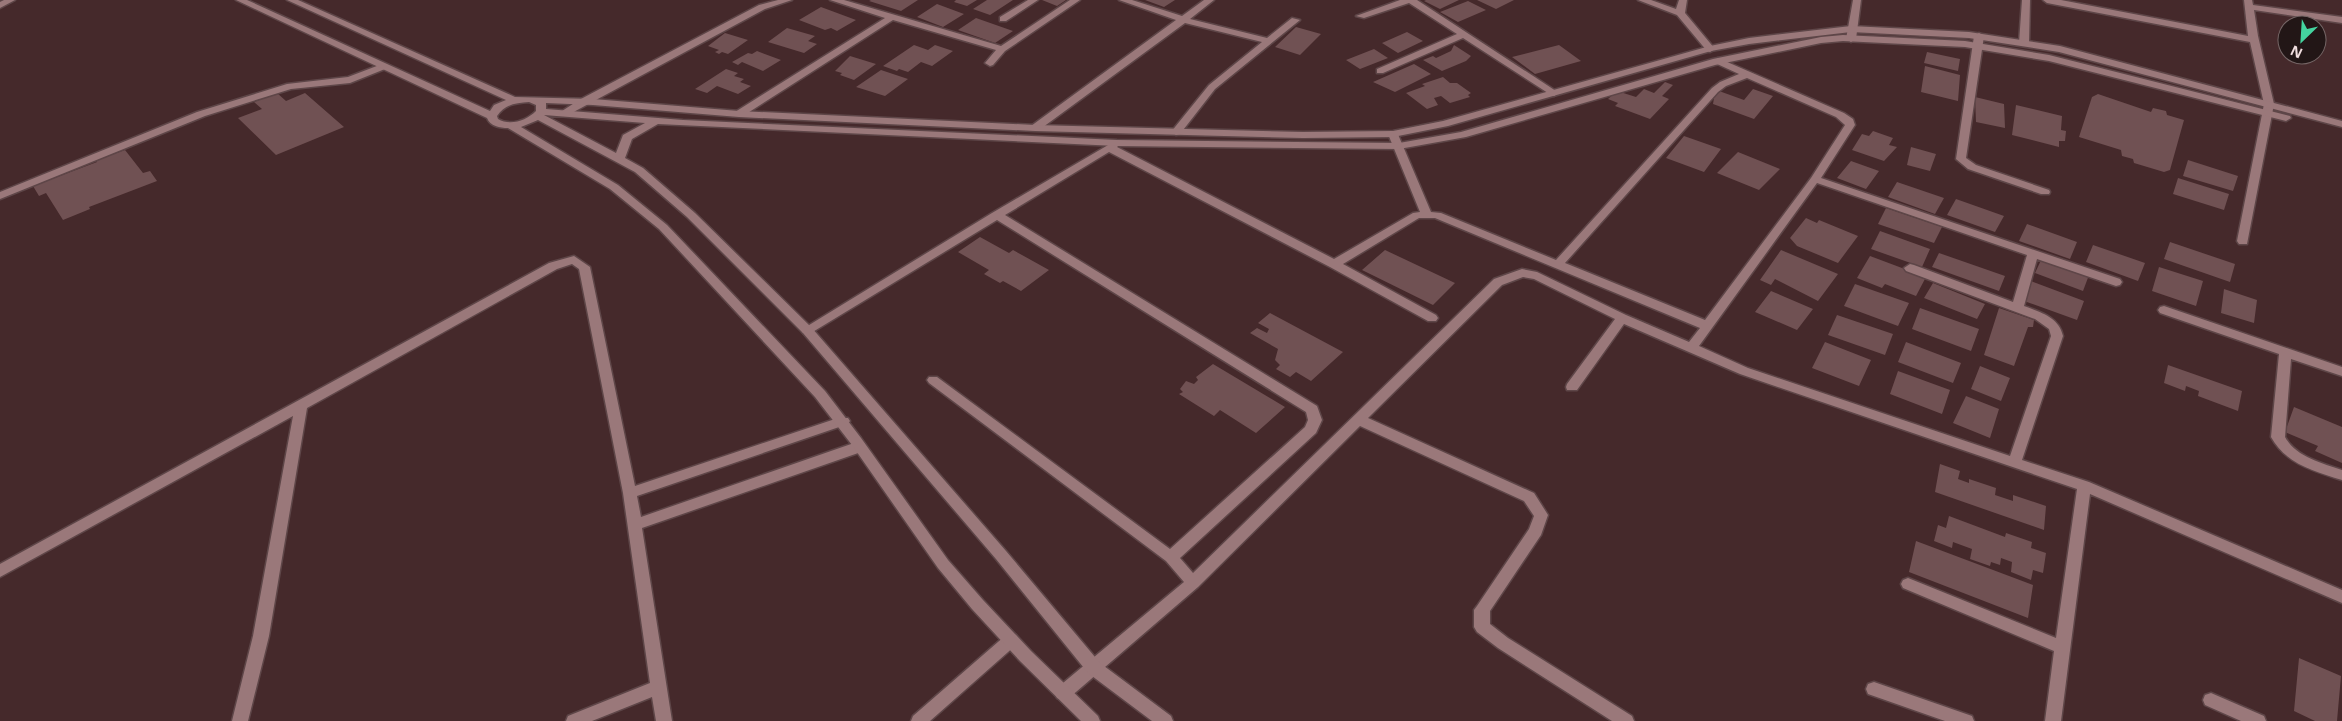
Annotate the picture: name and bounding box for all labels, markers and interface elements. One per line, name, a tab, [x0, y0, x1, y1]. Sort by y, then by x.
north arrow	[2277, 15, 2327, 65]
text: N	[2287, 41, 2305, 63]

